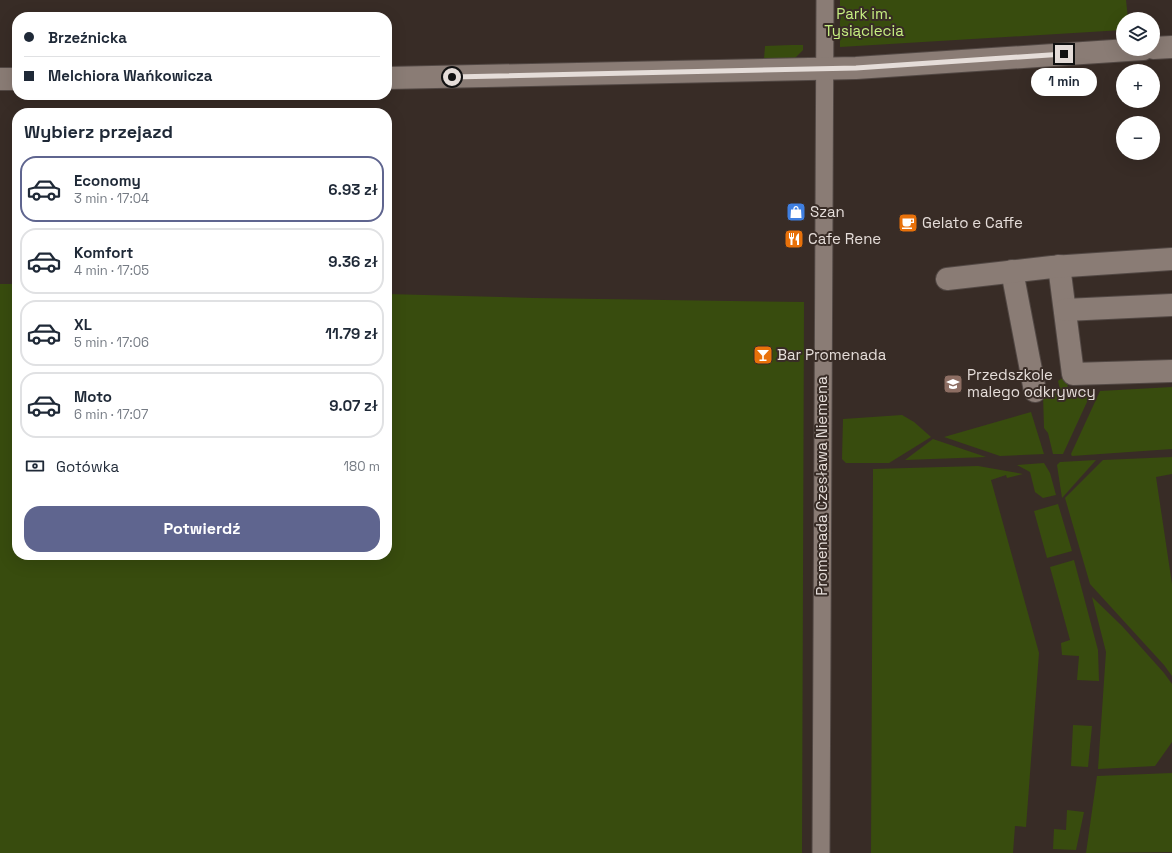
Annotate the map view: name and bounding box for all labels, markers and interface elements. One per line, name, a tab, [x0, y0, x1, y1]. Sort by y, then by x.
park label: Park im. Tysiąclecia	[824, 4, 904, 40]
map controls	[1116, 12, 1160, 160]
button: layers	[1116, 12, 1160, 56]
text: Brzeźnicka	[48, 28, 127, 47]
route end	[1055, 45, 1073, 63]
button: +	[1116, 64, 1160, 108]
text: Melchiora Wańkowicza	[48, 66, 213, 85]
route start	[443, 68, 461, 86]
callout: 1 min	[1031, 68, 1097, 96]
text: 1 min	[1048, 73, 1080, 90]
button: −	[1116, 116, 1160, 160]
text: Wybierz przejazd	[24, 120, 173, 143]
icon: car	[26, 171, 62, 207]
text: Economy	[74, 171, 141, 190]
text: 6.93 zł	[328, 180, 378, 199]
text: 3 min · 17:04	[74, 190, 149, 207]
shop icon: Szan	[785, 201, 807, 223]
place label: Szan	[810, 202, 845, 221]
cafe icon: Gelato e Caffe	[897, 212, 919, 234]
place label: Gelato e Caffe	[922, 213, 1023, 232]
restaurant icon: Cafe Rene	[783, 228, 805, 250]
place label: Cafe Rene	[808, 229, 881, 248]
icon: car	[26, 243, 62, 279]
text: Komfort	[74, 243, 133, 262]
text: 9.36 zł	[328, 252, 378, 271]
text: 4 min · 17:05	[74, 262, 149, 279]
icon: car	[26, 315, 62, 351]
text: XL	[74, 315, 92, 334]
text: 11.79 zł	[325, 324, 378, 343]
text: 5 min · 17:06	[74, 334, 149, 351]
bar icon: Bar Promenada	[752, 344, 774, 366]
place label: Bar Promenada	[777, 345, 887, 364]
place label: Przedszkole malego odkrywcy	[967, 365, 1096, 401]
school or university icon: Przedszkole malego odkrywcy	[942, 373, 964, 395]
street label: Promenada Czesława Niemena	[812, 376, 831, 596]
icon: car	[26, 387, 62, 423]
text: Moto	[74, 387, 112, 406]
text: 9.07 zł	[329, 396, 378, 415]
text: 6 min · 17:07	[74, 406, 148, 423]
icon: cash	[24, 455, 46, 477]
text: Gotówka	[56, 457, 119, 476]
text: 180 m	[344, 458, 380, 475]
button: Potwierdź	[24, 506, 380, 552]

